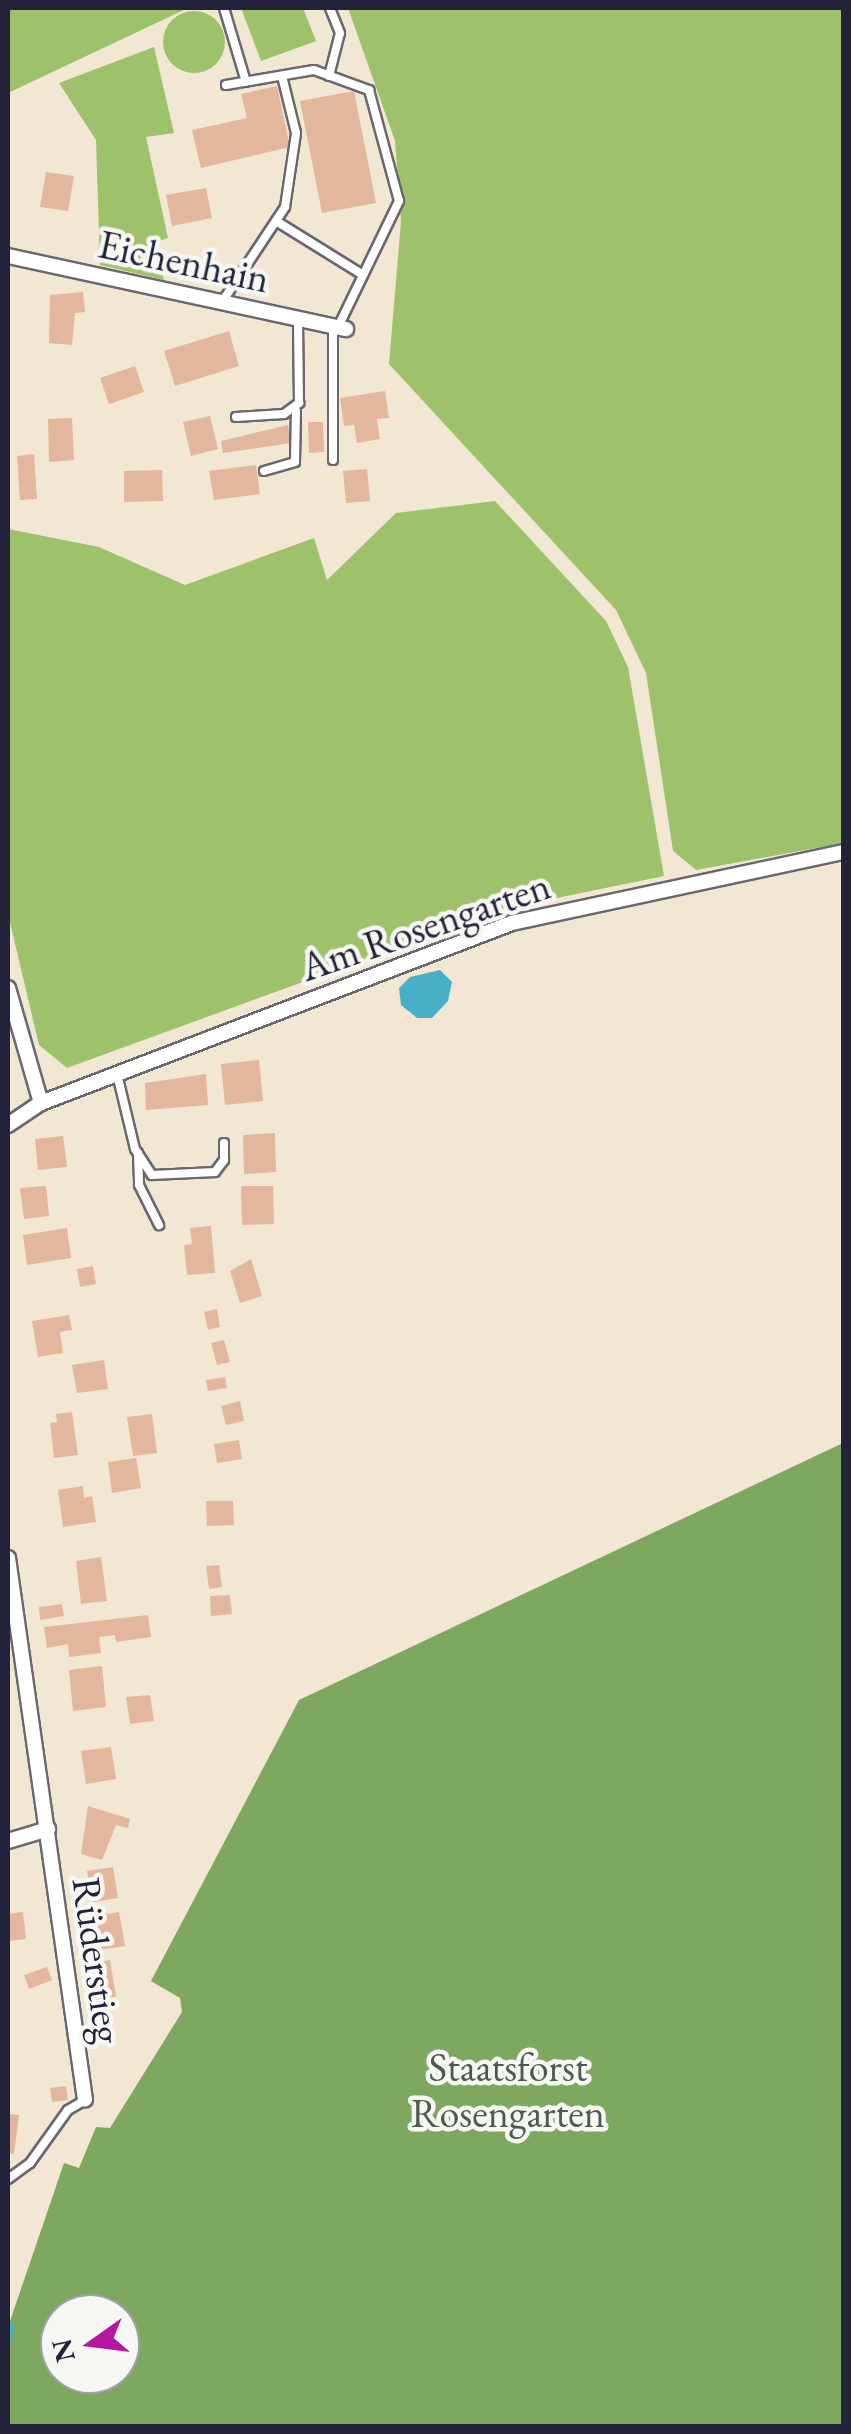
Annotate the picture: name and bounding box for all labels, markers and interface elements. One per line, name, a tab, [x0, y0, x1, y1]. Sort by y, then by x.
street label: Eichenhain	[94, 219, 274, 303]
street label: Am Rosengarten	[294, 861, 556, 991]
street label: Rüderstieg	[63, 1874, 133, 2046]
park label: Staatsforst Rosengarten	[411, 2043, 605, 2137]
north arrow	[40, 2294, 140, 2394]
text: N	[43, 2335, 83, 2366]

